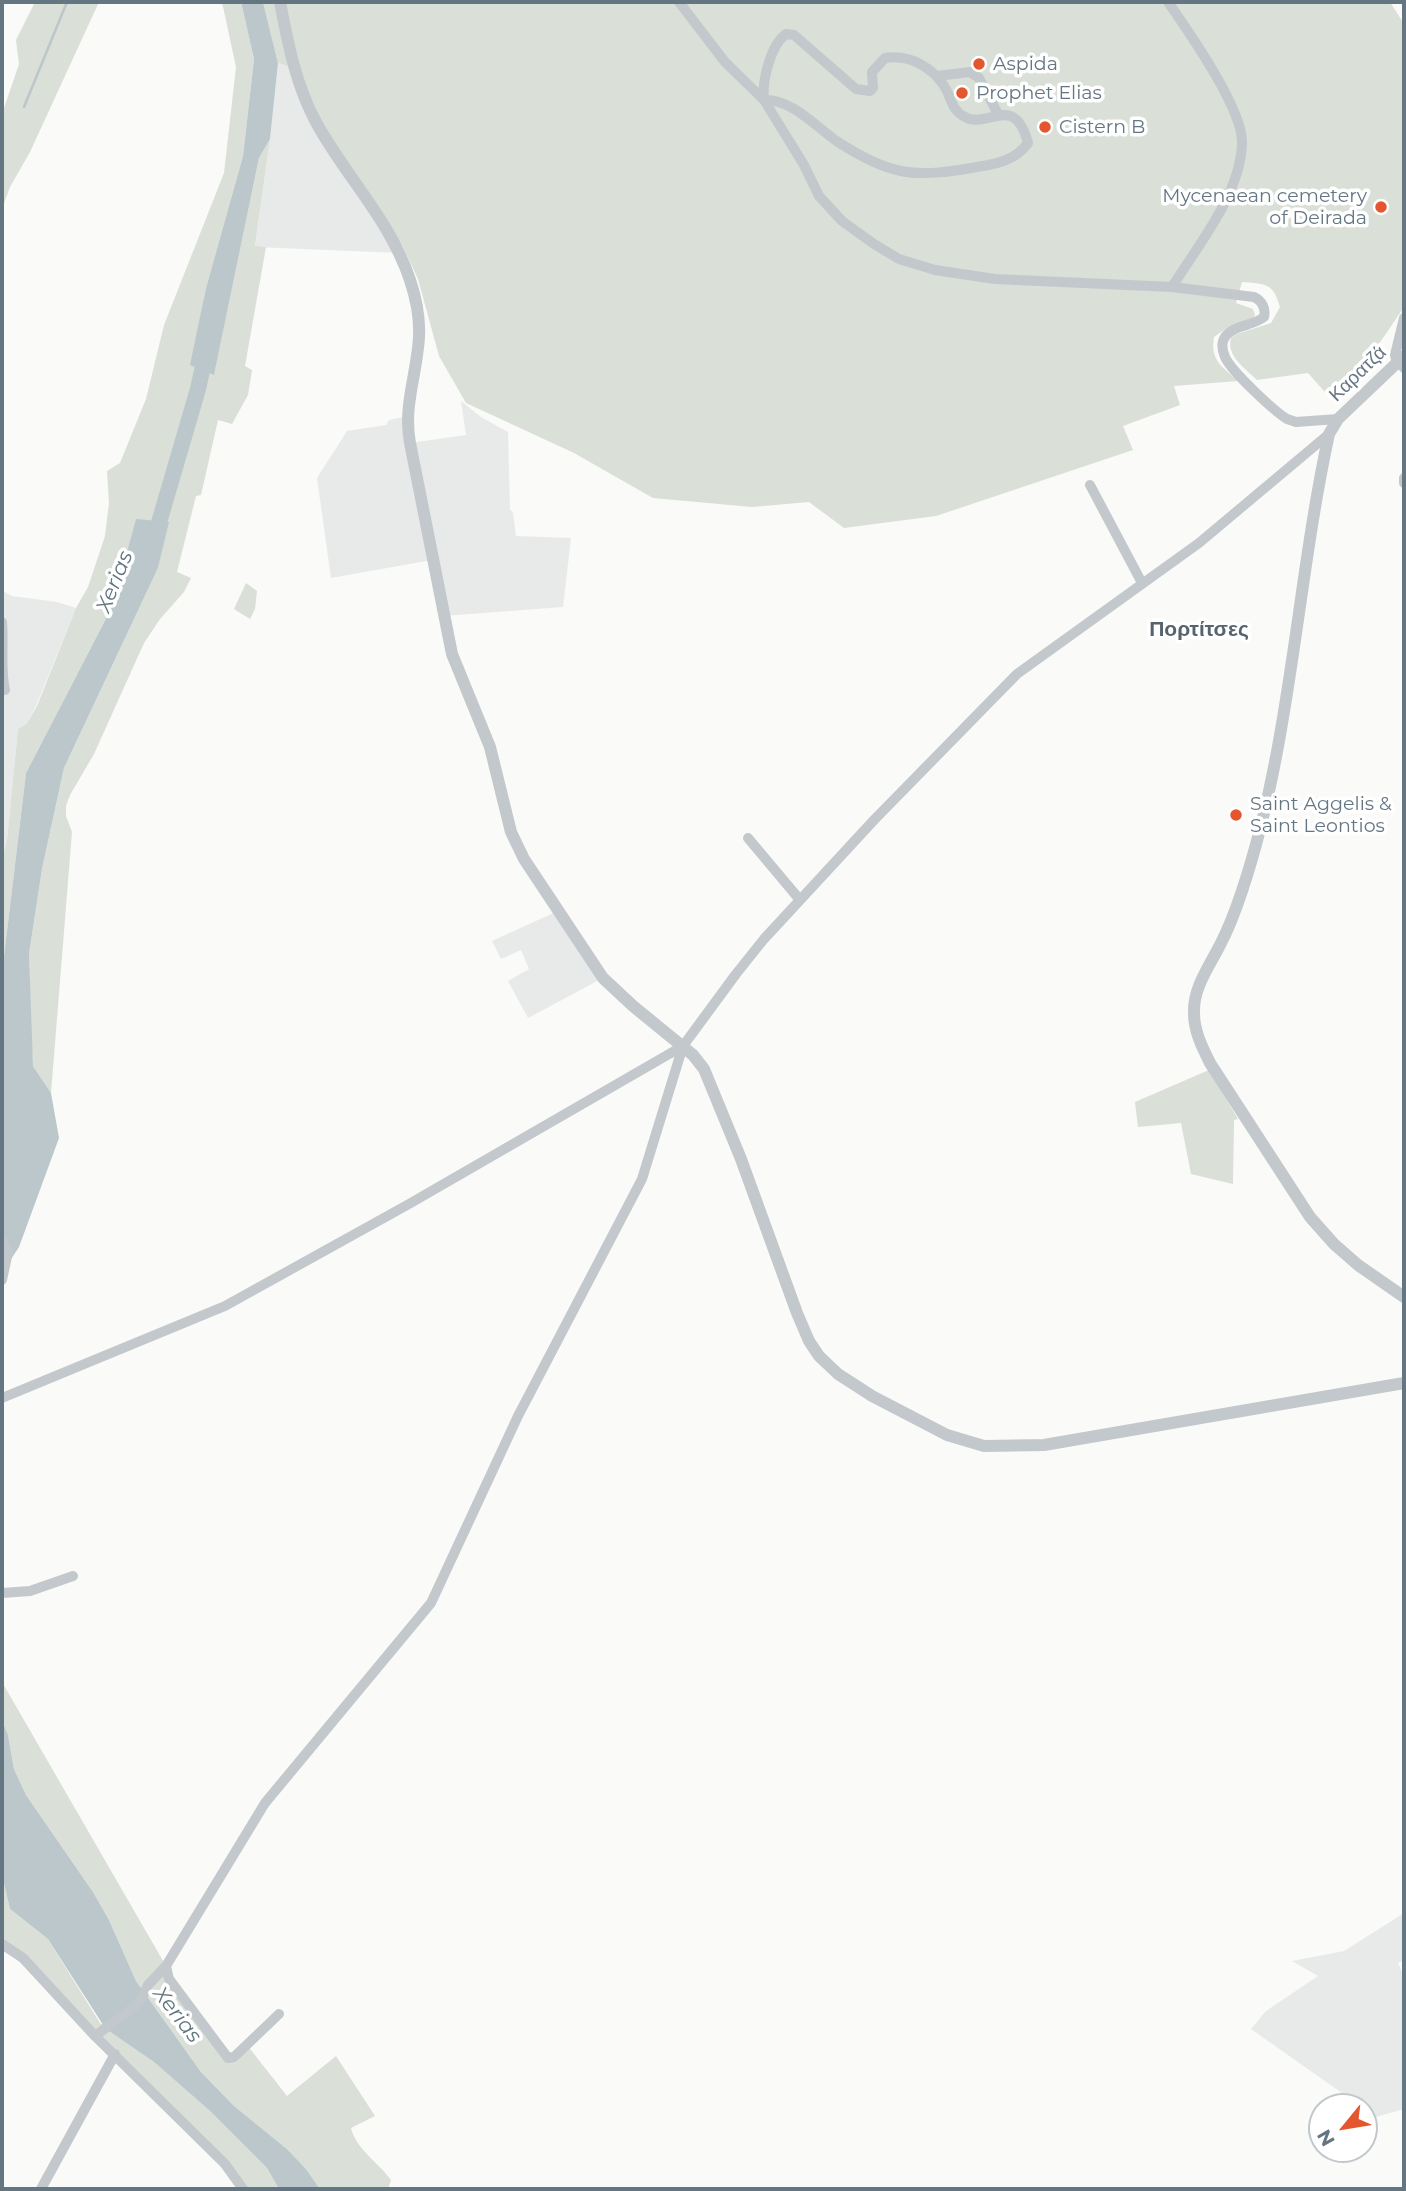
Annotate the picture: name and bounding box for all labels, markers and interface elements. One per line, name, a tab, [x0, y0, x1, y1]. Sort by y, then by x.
place label: Aspida	[993, 53, 1058, 75]
marker: Aspida	[971, 56, 987, 72]
place label: Prophet Elias	[976, 82, 1102, 104]
marker: Prophet Elias	[954, 85, 970, 101]
place label: Cistern B	[1059, 116, 1145, 138]
marker: Cistern B	[1037, 119, 1053, 135]
place label: Mycenaean cemetery of Deirada	[1162, 185, 1367, 229]
marker: Mycenaean cemetery of Deirada	[1373, 199, 1389, 215]
street label: Καρατζά	[1325, 341, 1391, 407]
water label: Xerias	[91, 548, 139, 616]
district label: Πορτίτσες	[1149, 617, 1249, 643]
place label: Saint Aggelis & Saint Leontios	[1250, 793, 1392, 837]
marker: Saint Aggelis & Saint Leontios	[1228, 807, 1244, 823]
water label: Xerias	[147, 1982, 207, 2048]
north arrow	[1308, 2093, 1378, 2163]
text: N	[1312, 2125, 1340, 2150]

